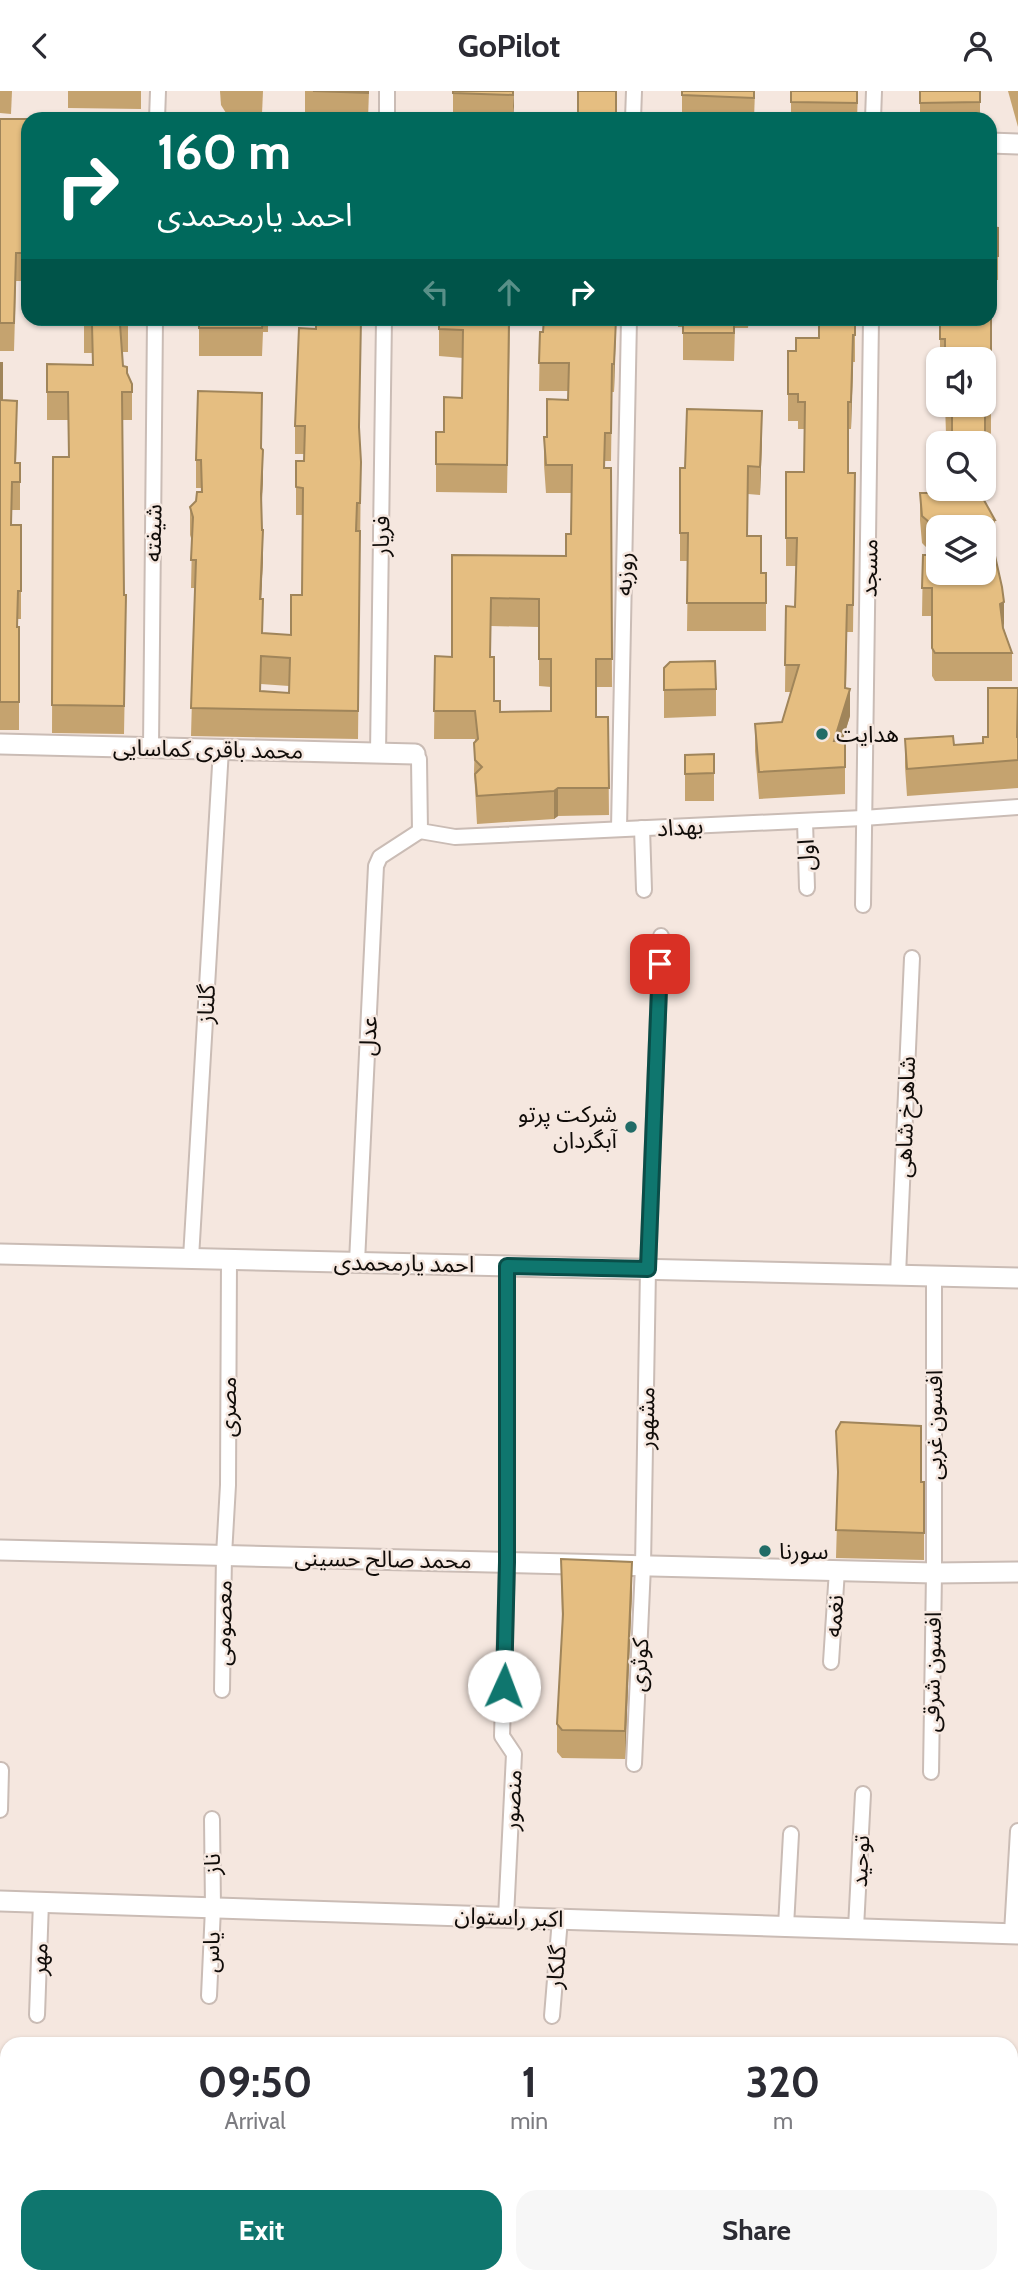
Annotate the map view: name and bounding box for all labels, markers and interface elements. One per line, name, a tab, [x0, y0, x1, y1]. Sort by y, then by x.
text: GoPilot	[458, 26, 560, 65]
icon: back	[21, 27, 59, 65]
icon: person	[959, 27, 997, 65]
text: 160 m	[157, 122, 291, 181]
icon: right	[42, 140, 133, 231]
text: احمد یارمحمدی	[157, 195, 353, 234]
icon: left	[417, 273, 455, 311]
icon: ahead	[490, 273, 528, 311]
icon: right	[563, 273, 601, 311]
map controls	[926, 347, 996, 585]
button: sound	[926, 347, 996, 417]
button: search	[926, 431, 996, 501]
street label: شیفته	[138, 504, 168, 562]
street label: فریار	[367, 515, 395, 558]
button: layers	[926, 515, 996, 585]
street label: مسجد	[854, 539, 884, 597]
street label: روزبه	[610, 552, 638, 596]
place label: هدایت	[836, 720, 899, 748]
marker: هدایت	[814, 726, 830, 742]
street label: محمد باقری کماسایی	[113, 733, 303, 765]
street label: بهداد	[656, 812, 704, 842]
street label: اول	[791, 839, 821, 871]
pin	[630, 934, 690, 994]
icon: arrive	[641, 945, 679, 983]
street label: گلناز	[191, 983, 221, 1025]
street label: عدل	[353, 1015, 383, 1057]
street label: شاهرخ شاهی	[889, 1056, 924, 1178]
place label: شرکت پرتو آبگردان	[518, 1100, 618, 1154]
marker: شرکت پرتو آبگردان	[623, 1119, 639, 1135]
street label: احمد یارمحمدی	[333, 1248, 475, 1278]
street label: افسون غربی	[920, 1370, 948, 1480]
street label: مصری	[214, 1377, 242, 1437]
street label: مشهور	[631, 1386, 661, 1451]
place label: سورنا	[779, 1537, 829, 1565]
street label: محمد صالح حسینی	[294, 1543, 472, 1578]
marker: سورنا	[757, 1543, 773, 1559]
street label: معصومی	[208, 1580, 238, 1666]
street label: نغمه	[819, 1594, 849, 1638]
street label: افسون شرقی	[917, 1611, 947, 1733]
street label: کوثری	[624, 1637, 654, 1693]
position arrow	[467, 1649, 541, 1723]
street label: منصور	[496, 1769, 528, 1832]
street label: توحید	[845, 1834, 875, 1888]
street label: ناز	[198, 1853, 226, 1876]
street label: اکبر راستوان	[454, 1901, 564, 1933]
street label: یاس	[196, 1931, 226, 1973]
street label: مهر	[24, 1942, 54, 1977]
street label: گلکار	[540, 1944, 572, 1991]
text: 09:50	[198, 2056, 312, 2108]
text: 1	[521, 2056, 537, 2108]
text: 320	[746, 2056, 820, 2108]
text: Arrival	[224, 2107, 286, 2135]
text: min	[510, 2107, 548, 2135]
text: m	[773, 2107, 793, 2135]
button: Exit	[21, 2190, 502, 2270]
button: Share	[516, 2190, 997, 2270]

